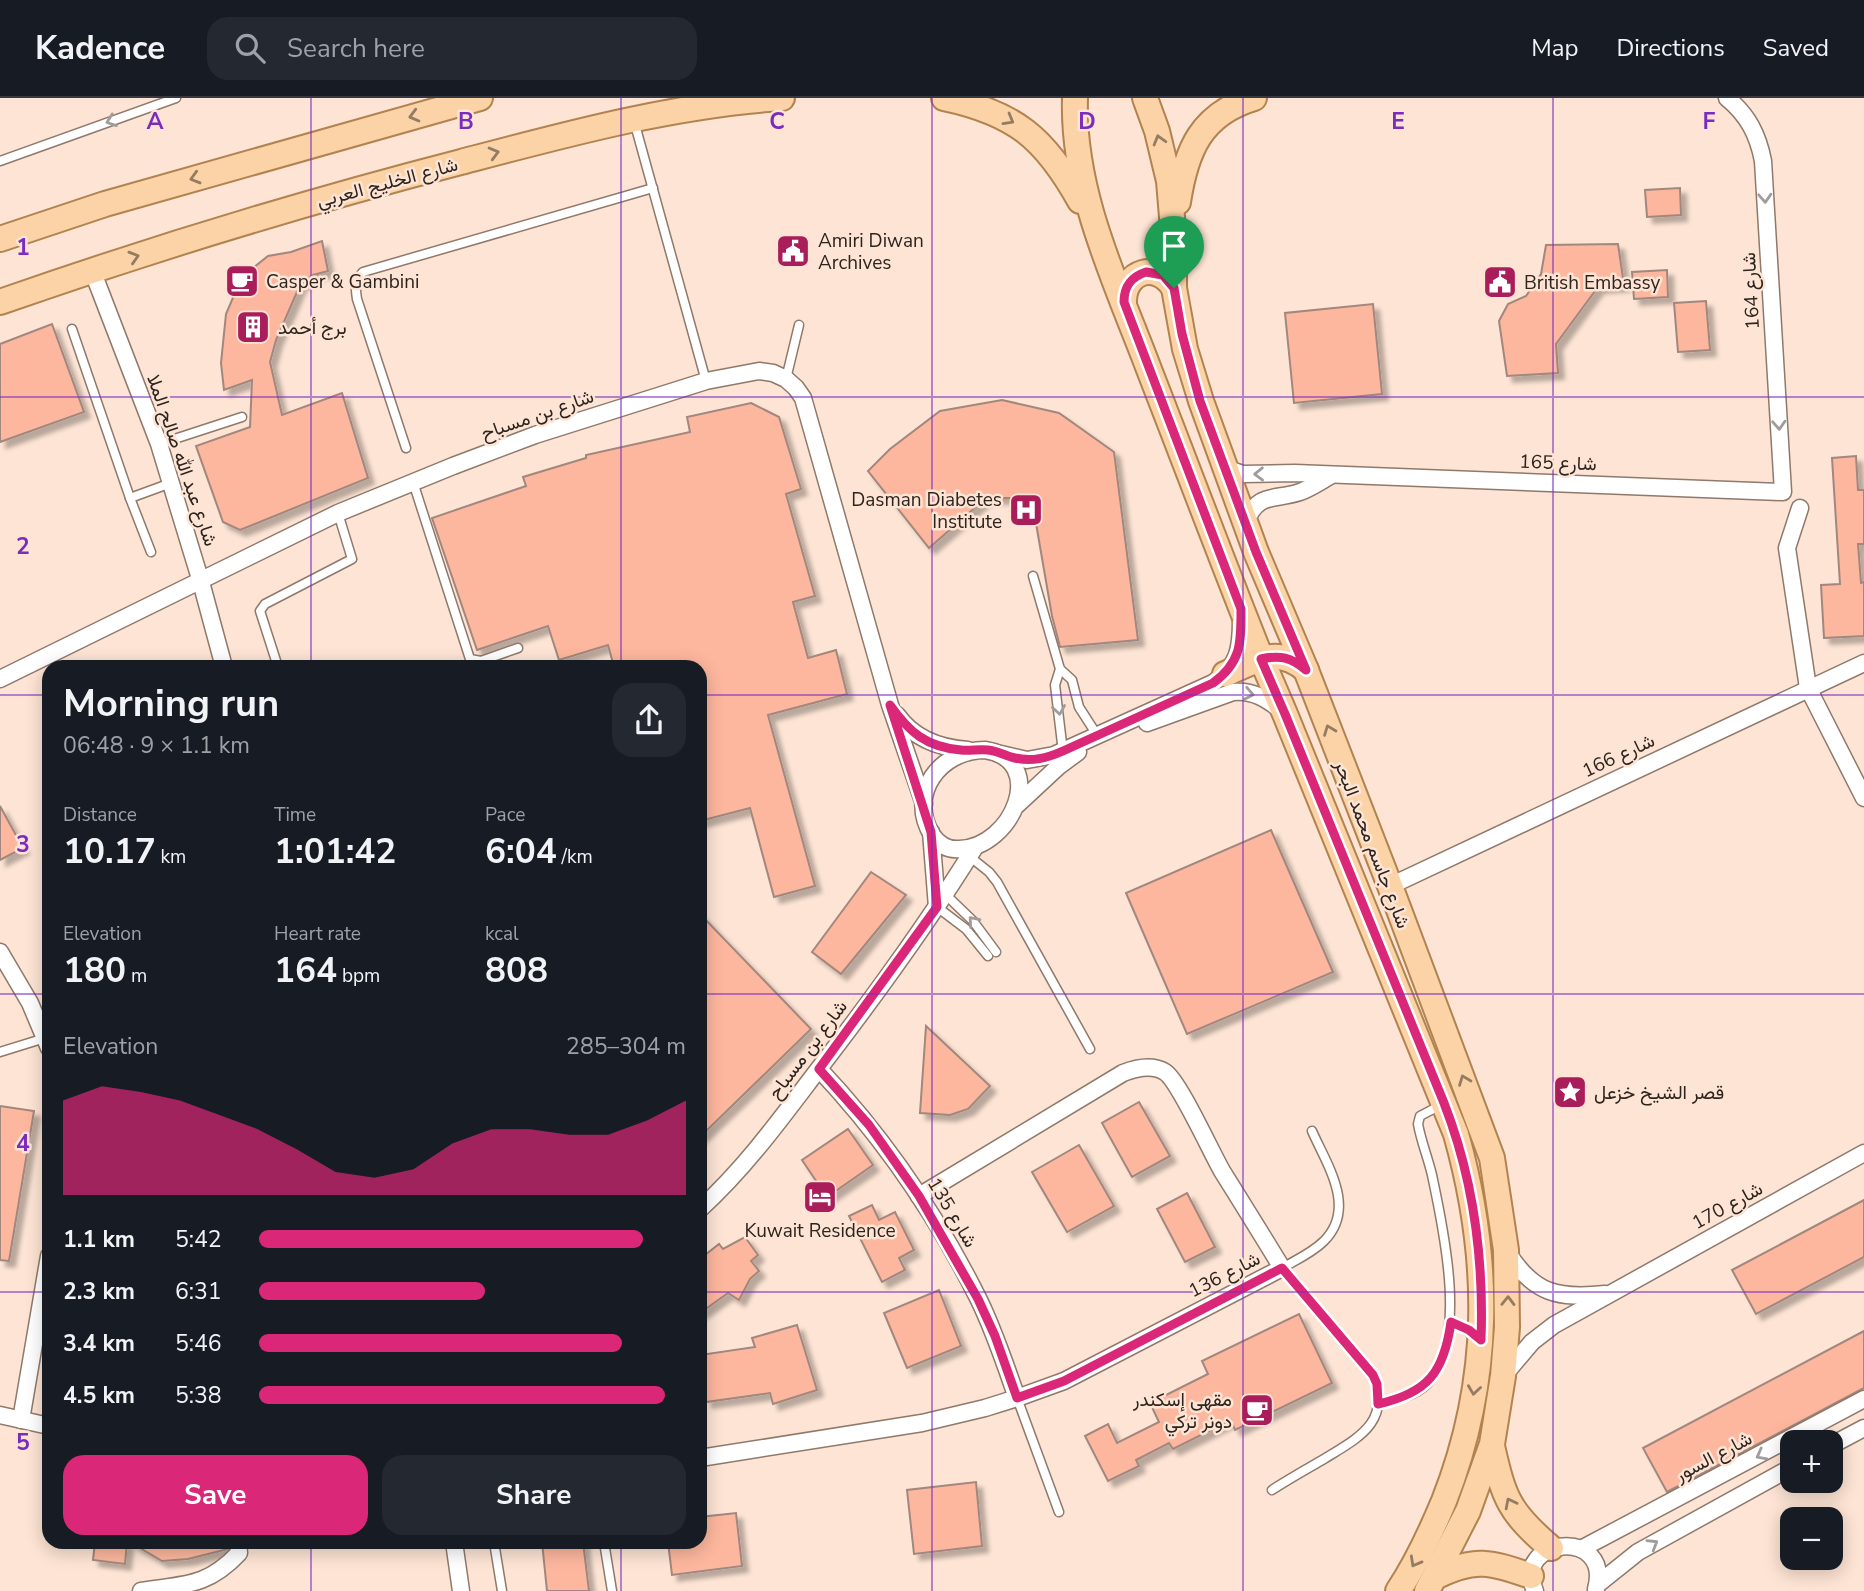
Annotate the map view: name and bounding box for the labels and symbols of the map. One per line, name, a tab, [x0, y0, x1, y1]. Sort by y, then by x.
text: A	[146, 106, 164, 137]
text: B	[458, 106, 474, 137]
text: C	[769, 106, 785, 137]
text: D	[1078, 106, 1096, 137]
text: E	[1391, 106, 1405, 137]
text: F	[1703, 106, 1716, 137]
one-way arrow	[408, 107, 420, 122]
one-way arrow	[1001, 112, 1014, 125]
one-way arrow	[106, 113, 118, 127]
one-way arrow	[1153, 134, 1168, 146]
one-way arrow	[488, 147, 500, 161]
street label: شارع الخليج العربي	[314, 152, 461, 216]
one-way arrow	[189, 170, 201, 185]
one-way arrow	[1757, 192, 1772, 203]
pin	[1144, 216, 1204, 288]
place label: Amiri Diwan Archives	[818, 228, 924, 276]
text: 1	[16, 232, 30, 263]
public building icon: Amiri Diwan Archives	[774, 232, 812, 270]
one-way arrow	[128, 250, 140, 265]
street label: شارع 164	[1736, 252, 1766, 330]
cafe icon: Casper & Gambini	[223, 262, 261, 300]
public building icon: British Embassy	[1481, 263, 1519, 301]
place label: Casper & Gambini	[266, 269, 419, 295]
place label: British Embassy	[1524, 270, 1661, 296]
building icon: برج أحمد	[234, 308, 272, 346]
place label: برج أحمد	[278, 315, 347, 341]
street label: شارع عبد الله صالح الملا	[140, 371, 224, 550]
street label: شارع بن مسباح	[477, 383, 597, 446]
one-way arrow	[1771, 419, 1786, 430]
street label: شارع 165	[1519, 449, 1597, 477]
one-way arrow	[1254, 466, 1264, 482]
place label: Dasman Diabetes Institute	[851, 487, 1002, 535]
hospital icon: Dasman Diabetes Institute	[1007, 491, 1045, 529]
text: 2	[16, 531, 30, 562]
one-way arrow	[1243, 686, 1255, 701]
one-way arrow	[1051, 704, 1066, 716]
one-way arrow	[1324, 725, 1338, 737]
street label: شارع 166	[1578, 728, 1659, 784]
street label: شارع جاسم محمد البحر	[1328, 755, 1416, 932]
text: 3	[16, 829, 30, 860]
one-way arrow	[969, 916, 981, 929]
street label: شارع بن مسباح	[762, 995, 854, 1104]
place icon: قصر الشيخ خزعل	[1551, 1073, 1589, 1111]
one-way arrow	[1458, 1074, 1472, 1086]
place label: قصر الشيخ خزعل	[1594, 1080, 1724, 1106]
text: 4	[16, 1128, 30, 1159]
street label: شارع 135	[921, 1173, 983, 1252]
street label: شارع 170	[1687, 1176, 1768, 1236]
hotel icon: Kuwait Residence	[801, 1178, 839, 1216]
place label: Kuwait Residence	[745, 1218, 896, 1244]
street label: شارع 136	[1184, 1246, 1265, 1304]
one-way arrow	[1500, 1295, 1515, 1306]
one-way arrow	[1467, 1384, 1482, 1396]
place label: مقهى إسكندر دونر تركي	[1132, 1387, 1232, 1437]
cafe icon: مقهى إسكندر دونر تركي	[1238, 1391, 1276, 1429]
street label: شارع السور	[1669, 1426, 1757, 1489]
text: 5	[16, 1427, 30, 1458]
one-way arrow	[1755, 1446, 1768, 1460]
one-way arrow	[1505, 1498, 1518, 1510]
one-way arrow	[1645, 1539, 1658, 1552]
one-way arrow	[1410, 1555, 1423, 1567]

